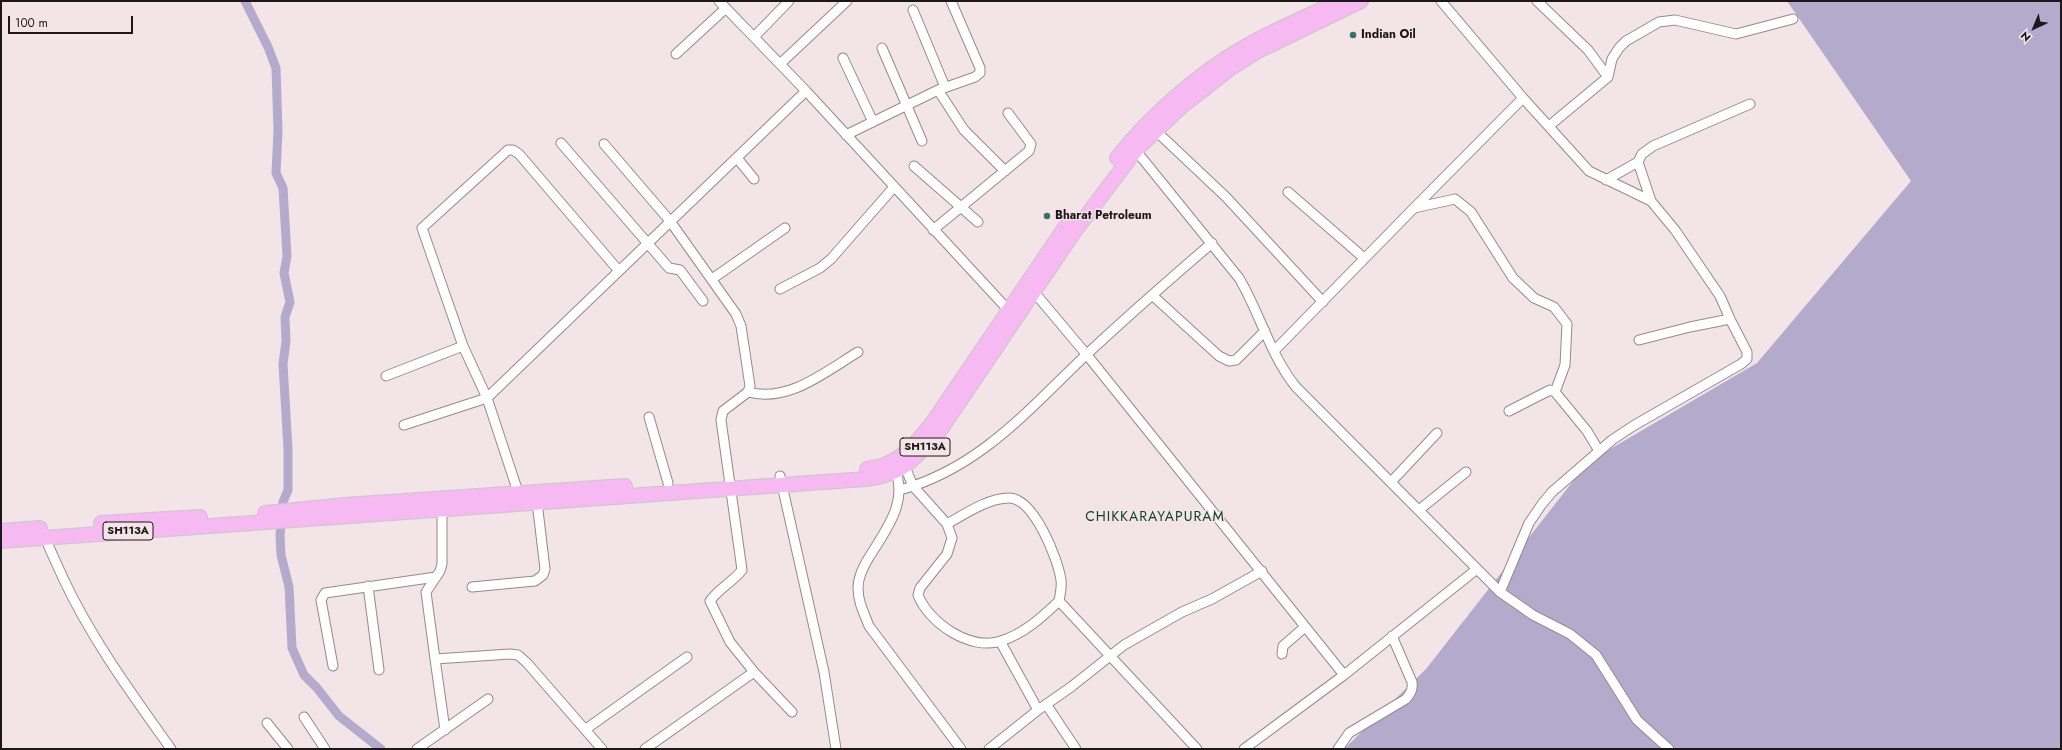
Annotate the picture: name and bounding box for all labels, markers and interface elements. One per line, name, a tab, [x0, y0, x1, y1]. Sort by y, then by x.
scale bar	[10, 8, 135, 34]
north arrow	[2014, 8, 2054, 48]
text: 100 m	[15, 14, 48, 32]
place label: Indian Oil	[1361, 28, 1416, 42]
text: N	[2017, 28, 2034, 45]
marker: Indian Oil	[1348, 30, 1358, 40]
place label: Bharat Petroleum	[1055, 209, 1152, 223]
marker: Bharat Petroleum	[1042, 211, 1052, 221]
road number: SH113A	[900, 438, 950, 456]
district label: CHIKKARAYAPURAM	[1085, 510, 1225, 526]
road number: SH113A	[103, 522, 153, 540]

